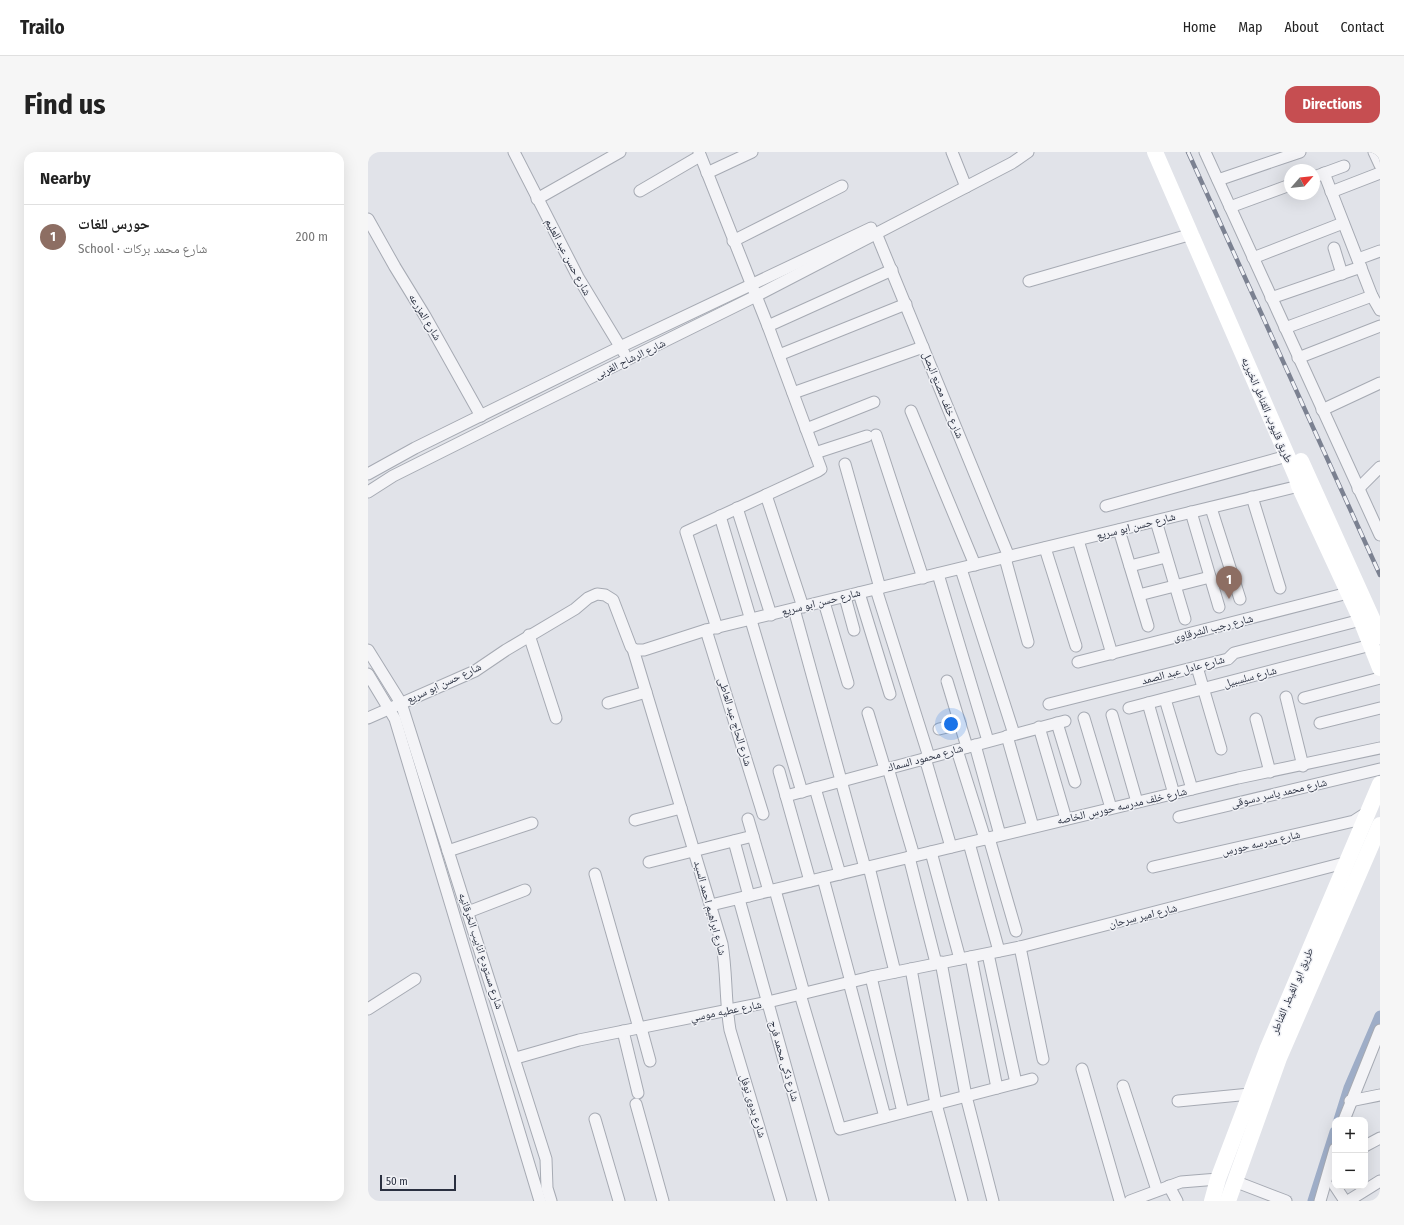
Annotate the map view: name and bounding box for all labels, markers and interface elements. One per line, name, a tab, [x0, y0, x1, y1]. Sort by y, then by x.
text: Trailo	[20, 16, 65, 39]
text: Home	[1183, 19, 1216, 36]
text: Map	[1238, 19, 1262, 36]
text: About	[1284, 19, 1319, 36]
text: Contact	[1341, 19, 1384, 36]
button: Directions	[1285, 86, 1380, 123]
text: Find us	[24, 88, 106, 121]
north arrow	[1284, 164, 1320, 200]
text: Nearby	[40, 168, 91, 189]
text: حورس للغات	[78, 215, 150, 233]
street label: شارع حسن عبد العليم	[541, 216, 594, 298]
text: 1	[50, 229, 56, 244]
text: 200 m	[296, 229, 328, 244]
text: School · شارع محمد بركات	[78, 241, 207, 256]
street label: شارع المزرعه	[406, 291, 444, 343]
street label: شارع الرشاح الغربى	[593, 336, 667, 382]
street label: شارع خلف مصنع البصل	[920, 350, 966, 440]
street label: طريق قليوب, القناطر الخيريه	[1239, 355, 1295, 465]
street label: شارع حسن ابو سريع	[1095, 510, 1177, 542]
pin: 1	[1216, 566, 1242, 599]
street label: شارع حسن ابو سريع	[780, 586, 862, 618]
street label: شارع رجب الشرقاوى	[1171, 612, 1255, 644]
street label: شارع عادل عبد الصمد	[1140, 653, 1226, 687]
street label: شارع حسن ابو سريع	[405, 660, 483, 706]
street label: شارع سلسبيل	[1222, 664, 1278, 690]
street label: شارع الحاج عبد العاطى	[715, 676, 755, 768]
your location	[941, 714, 961, 734]
street label: شارع محمود السماك	[885, 742, 965, 774]
street label: شارع محمد ياسر دسوقى	[1230, 776, 1328, 810]
street label: شارع خلف مدرسه حورس الخاصه	[1056, 785, 1188, 827]
street label: شارع مدرسه حورس	[1220, 828, 1302, 858]
street label: شارع ابراهيم احمد السيد	[690, 859, 729, 957]
street label: شارع مستودع انابيب الخرقانيه	[456, 891, 506, 1011]
street label: شارع امير سرحان	[1107, 901, 1179, 931]
street label: طريق ابو الغيط, القناطر	[1268, 946, 1316, 1037]
street label: شارع عطيه موسي	[689, 998, 763, 1026]
street label: شارع ذكى محمد فرج	[766, 1019, 802, 1103]
street label: شارع بدوى نوفل	[737, 1073, 769, 1139]
map controls	[1332, 1117, 1368, 1189]
button: +	[1332, 1117, 1368, 1153]
button: −	[1332, 1153, 1368, 1189]
scale bar	[380, 1173, 456, 1192]
text: 50 m	[386, 1175, 408, 1188]

